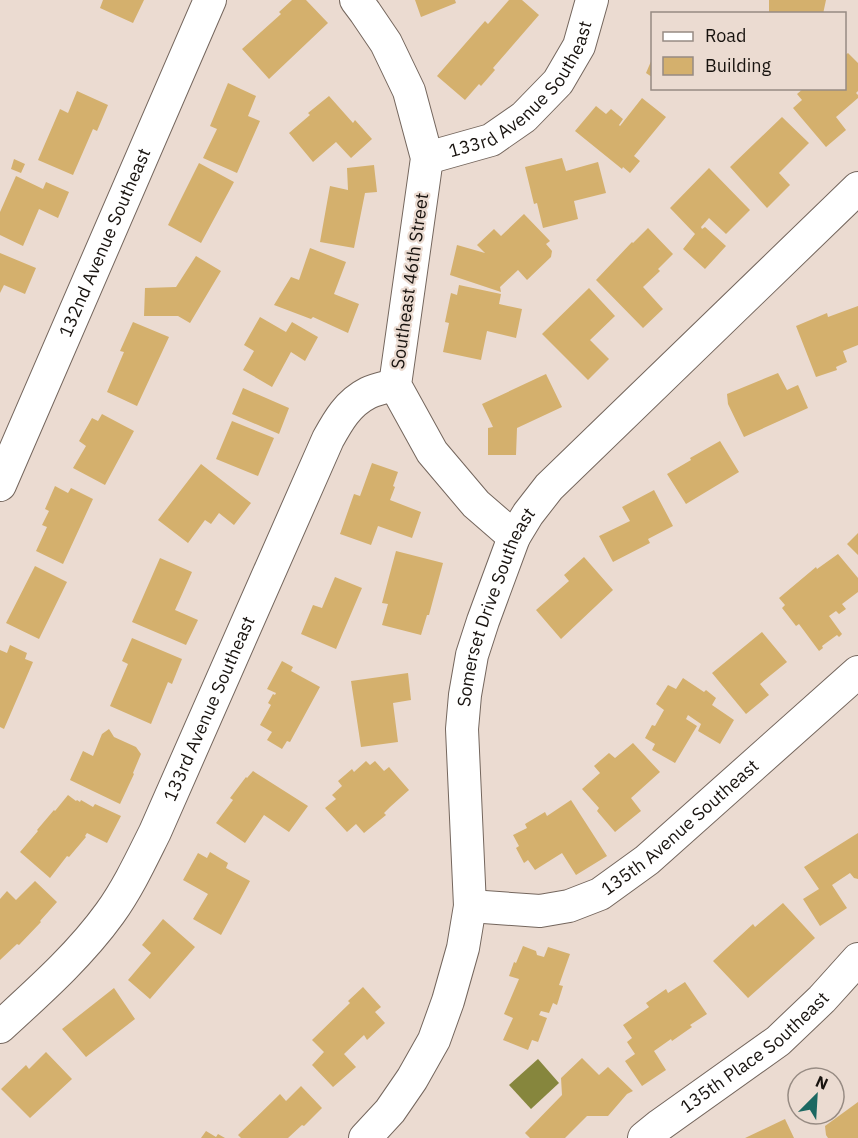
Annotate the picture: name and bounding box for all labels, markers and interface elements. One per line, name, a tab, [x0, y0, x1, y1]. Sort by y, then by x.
legend	[651, 12, 846, 90]
street label: 133rd Avenue Southeast	[446, 18, 597, 162]
text: Road	[705, 24, 746, 47]
text: Building	[705, 54, 772, 77]
street label: 132nd Avenue Southeast	[53, 145, 155, 341]
street label: Southeast 46th Street	[386, 191, 433, 371]
street label: Somerset Drive Southeast	[452, 502, 540, 708]
street label: 133rd Avenue Southeast	[158, 613, 260, 805]
street label: 135th Avenue Southeast	[597, 754, 763, 900]
street label: 135th Place Southeast	[675, 987, 834, 1118]
north arrow	[786, 1066, 846, 1126]
text: N	[813, 1071, 831, 1094]

